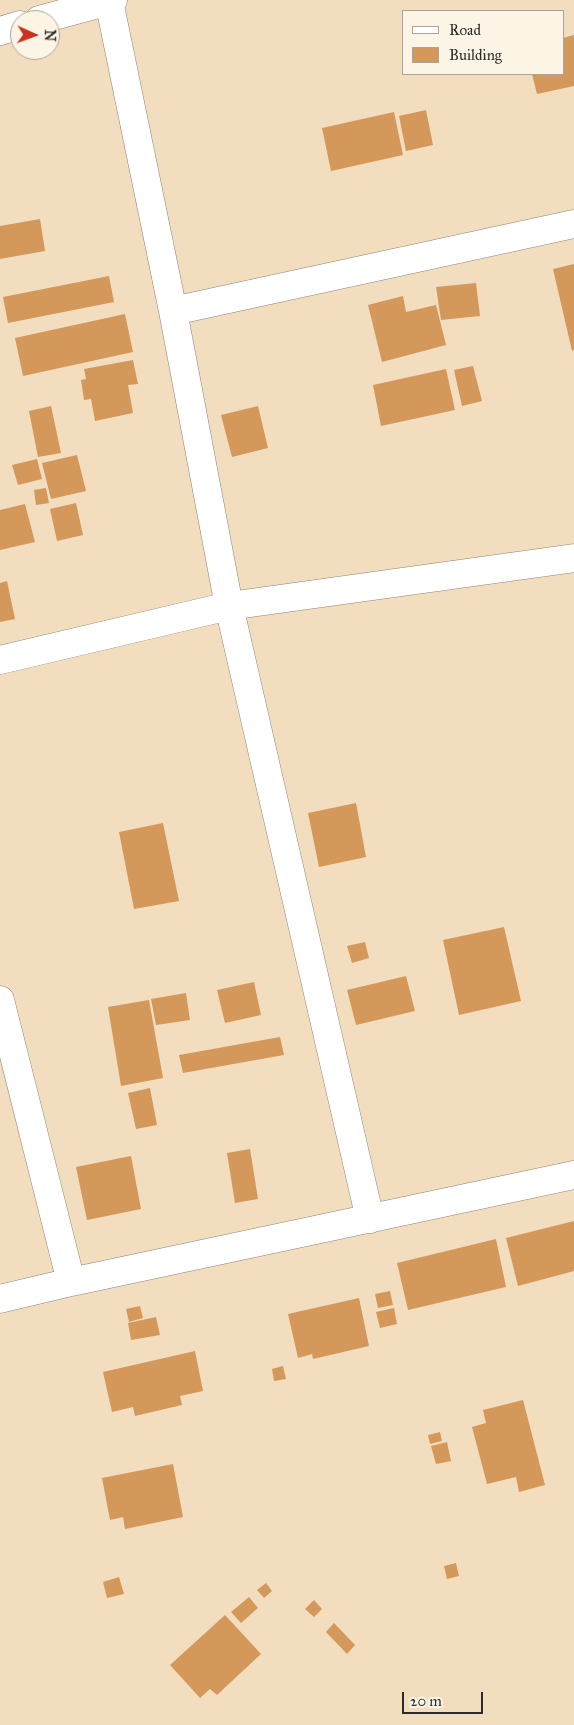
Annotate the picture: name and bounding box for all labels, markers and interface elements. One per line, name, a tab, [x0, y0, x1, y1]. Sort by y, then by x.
north arrow	[10, 10, 60, 60]
legend	[402, 10, 564, 75]
text: Road	[449, 21, 481, 39]
text: N	[41, 29, 58, 42]
text: Building	[449, 46, 502, 64]
scale bar	[404, 1682, 485, 1714]
text: 20 m	[410, 1692, 442, 1710]

